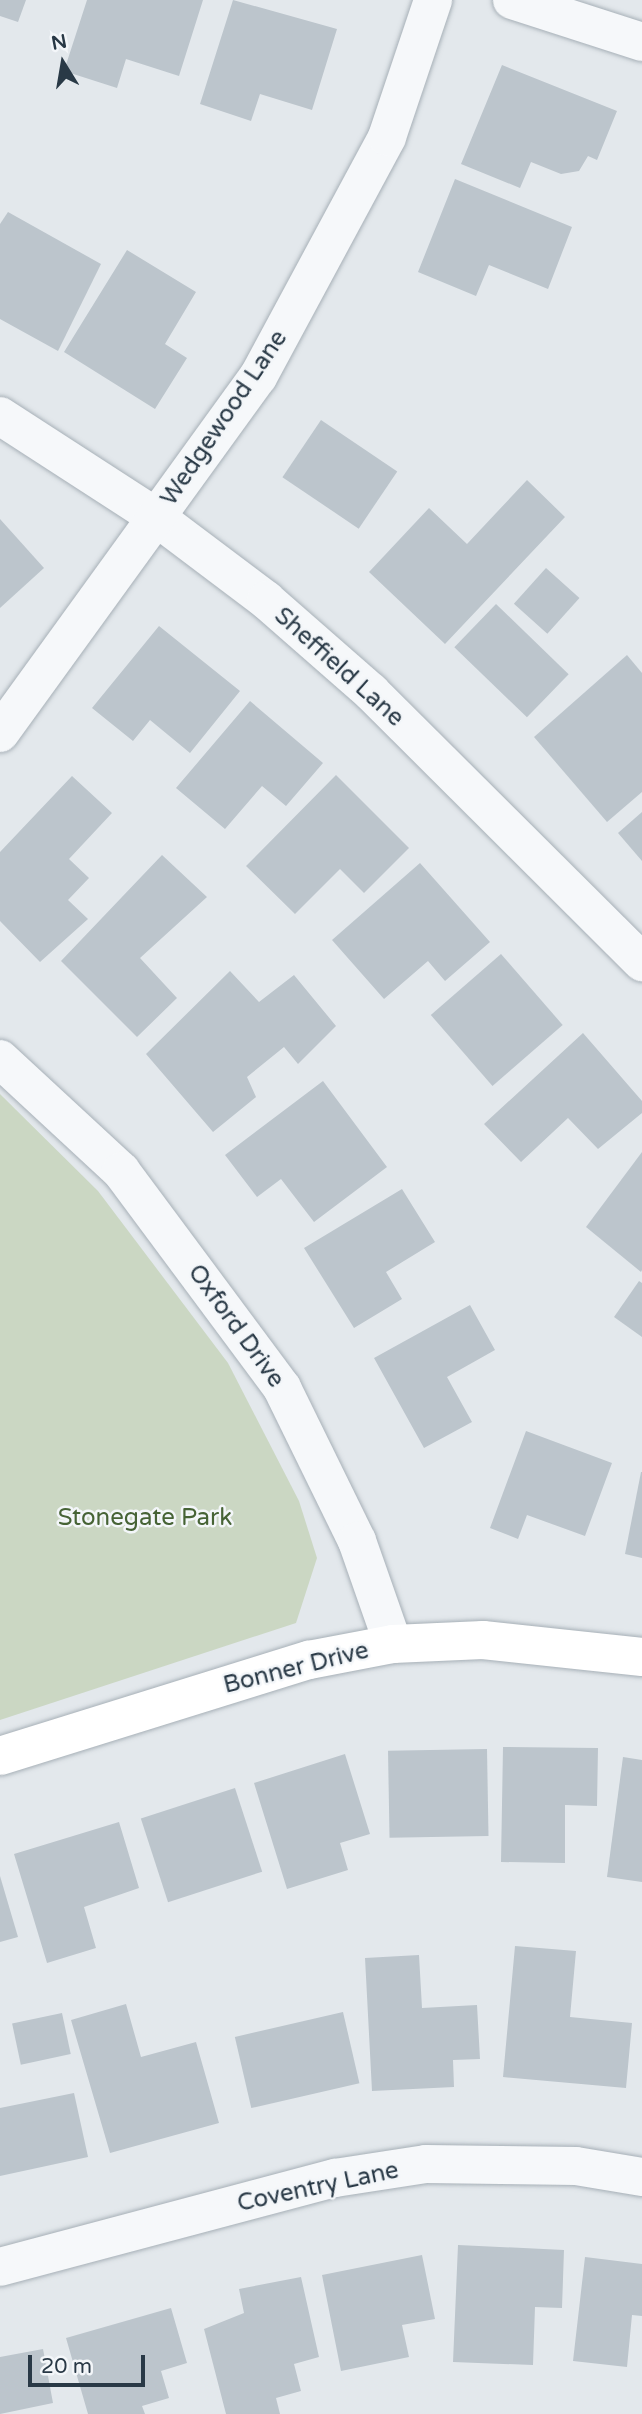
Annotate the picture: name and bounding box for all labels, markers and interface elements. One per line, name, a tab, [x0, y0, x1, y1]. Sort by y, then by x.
north arrow	[28, 28, 98, 98]
text: N	[49, 30, 69, 55]
street label: Wedgewood Lane	[155, 325, 293, 511]
street label: Sheffield Lane	[268, 601, 410, 733]
street label: Oxford Drive	[182, 1259, 290, 1393]
park label: Stonegate Park	[58, 1504, 232, 1532]
street label: Bonner Drive	[220, 1636, 372, 1700]
street label: Coventry Lane	[235, 2156, 401, 2218]
scale bar	[32, 2340, 149, 2384]
text: 20 m	[41, 2354, 92, 2379]

